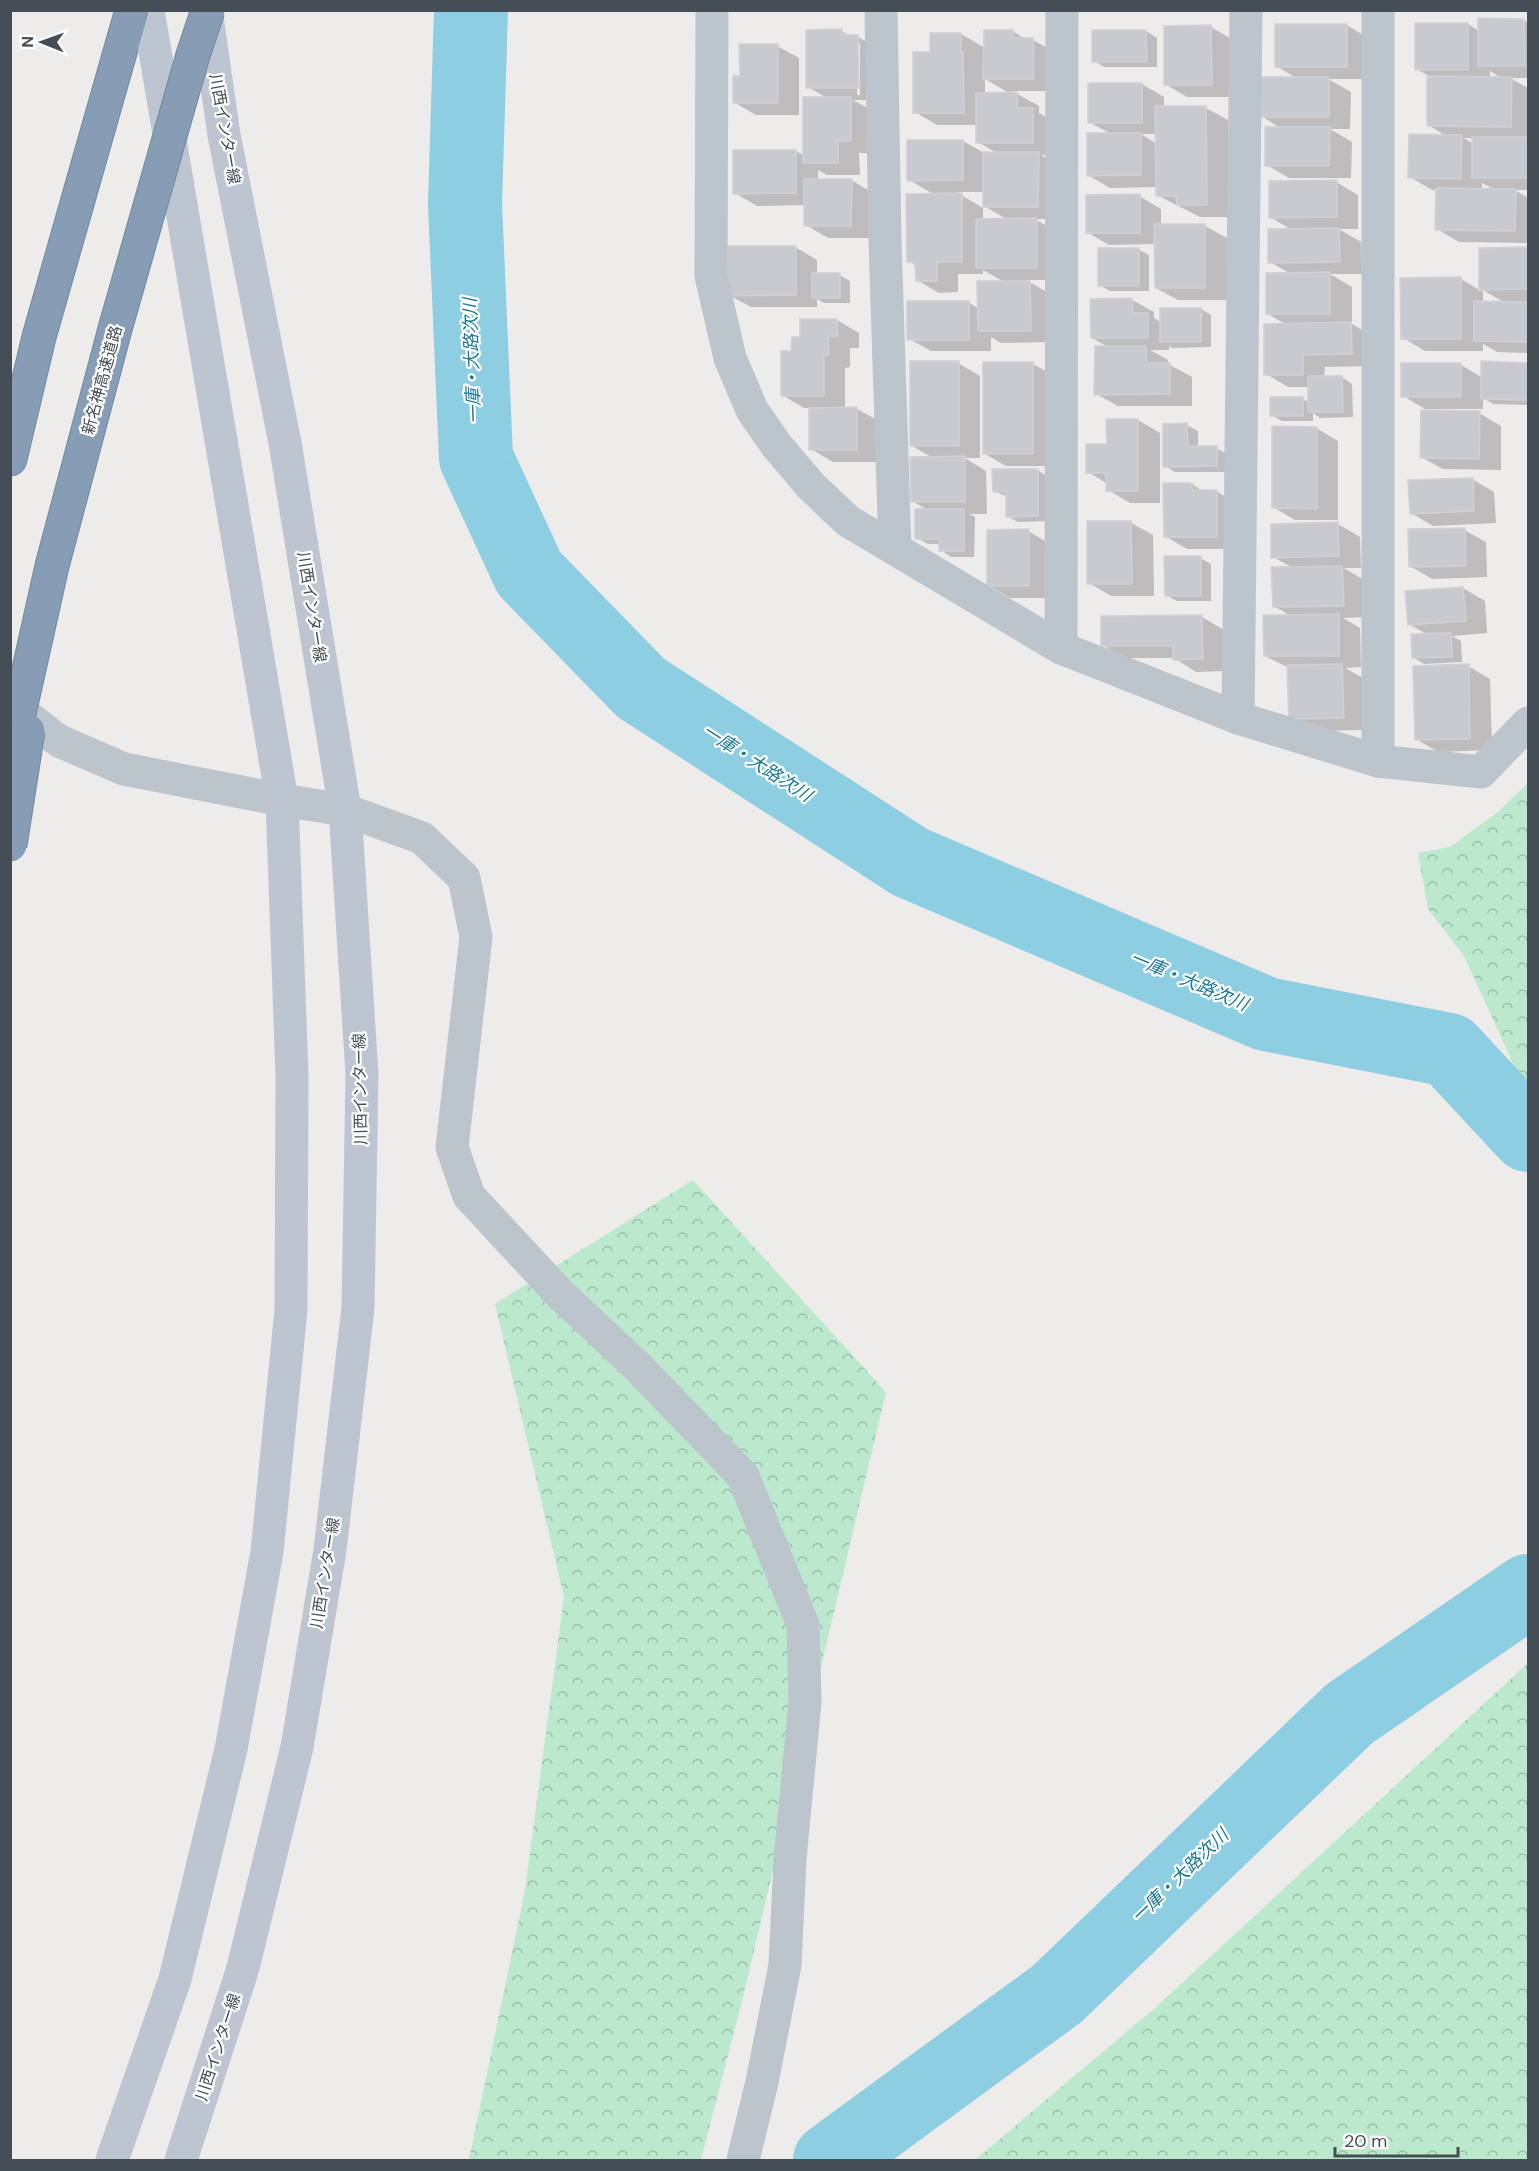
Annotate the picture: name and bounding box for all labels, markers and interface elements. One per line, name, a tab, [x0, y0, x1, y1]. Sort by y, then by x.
north arrow	[12, 12, 72, 72]
text: N	[17, 36, 38, 48]
street label: 川西インター線	[205, 72, 245, 186]
water label: 一庫・大路次川	[458, 296, 486, 424]
street label: 新名神高速道路	[77, 323, 127, 437]
street label: 川西インター線	[293, 550, 331, 664]
water label: 一庫・大路次川	[698, 719, 818, 808]
water label: 一庫・大路次川	[1126, 945, 1254, 1017]
street label: 川西インター線	[349, 1033, 371, 1145]
street label: 川西インター線	[306, 1516, 344, 1630]
water label: 一庫・大路次川	[1126, 1822, 1235, 1928]
street label: 川西インター線	[191, 1990, 245, 2104]
scale bar	[1335, 2120, 1458, 2158]
text: 20 m	[1344, 2129, 1387, 2153]

